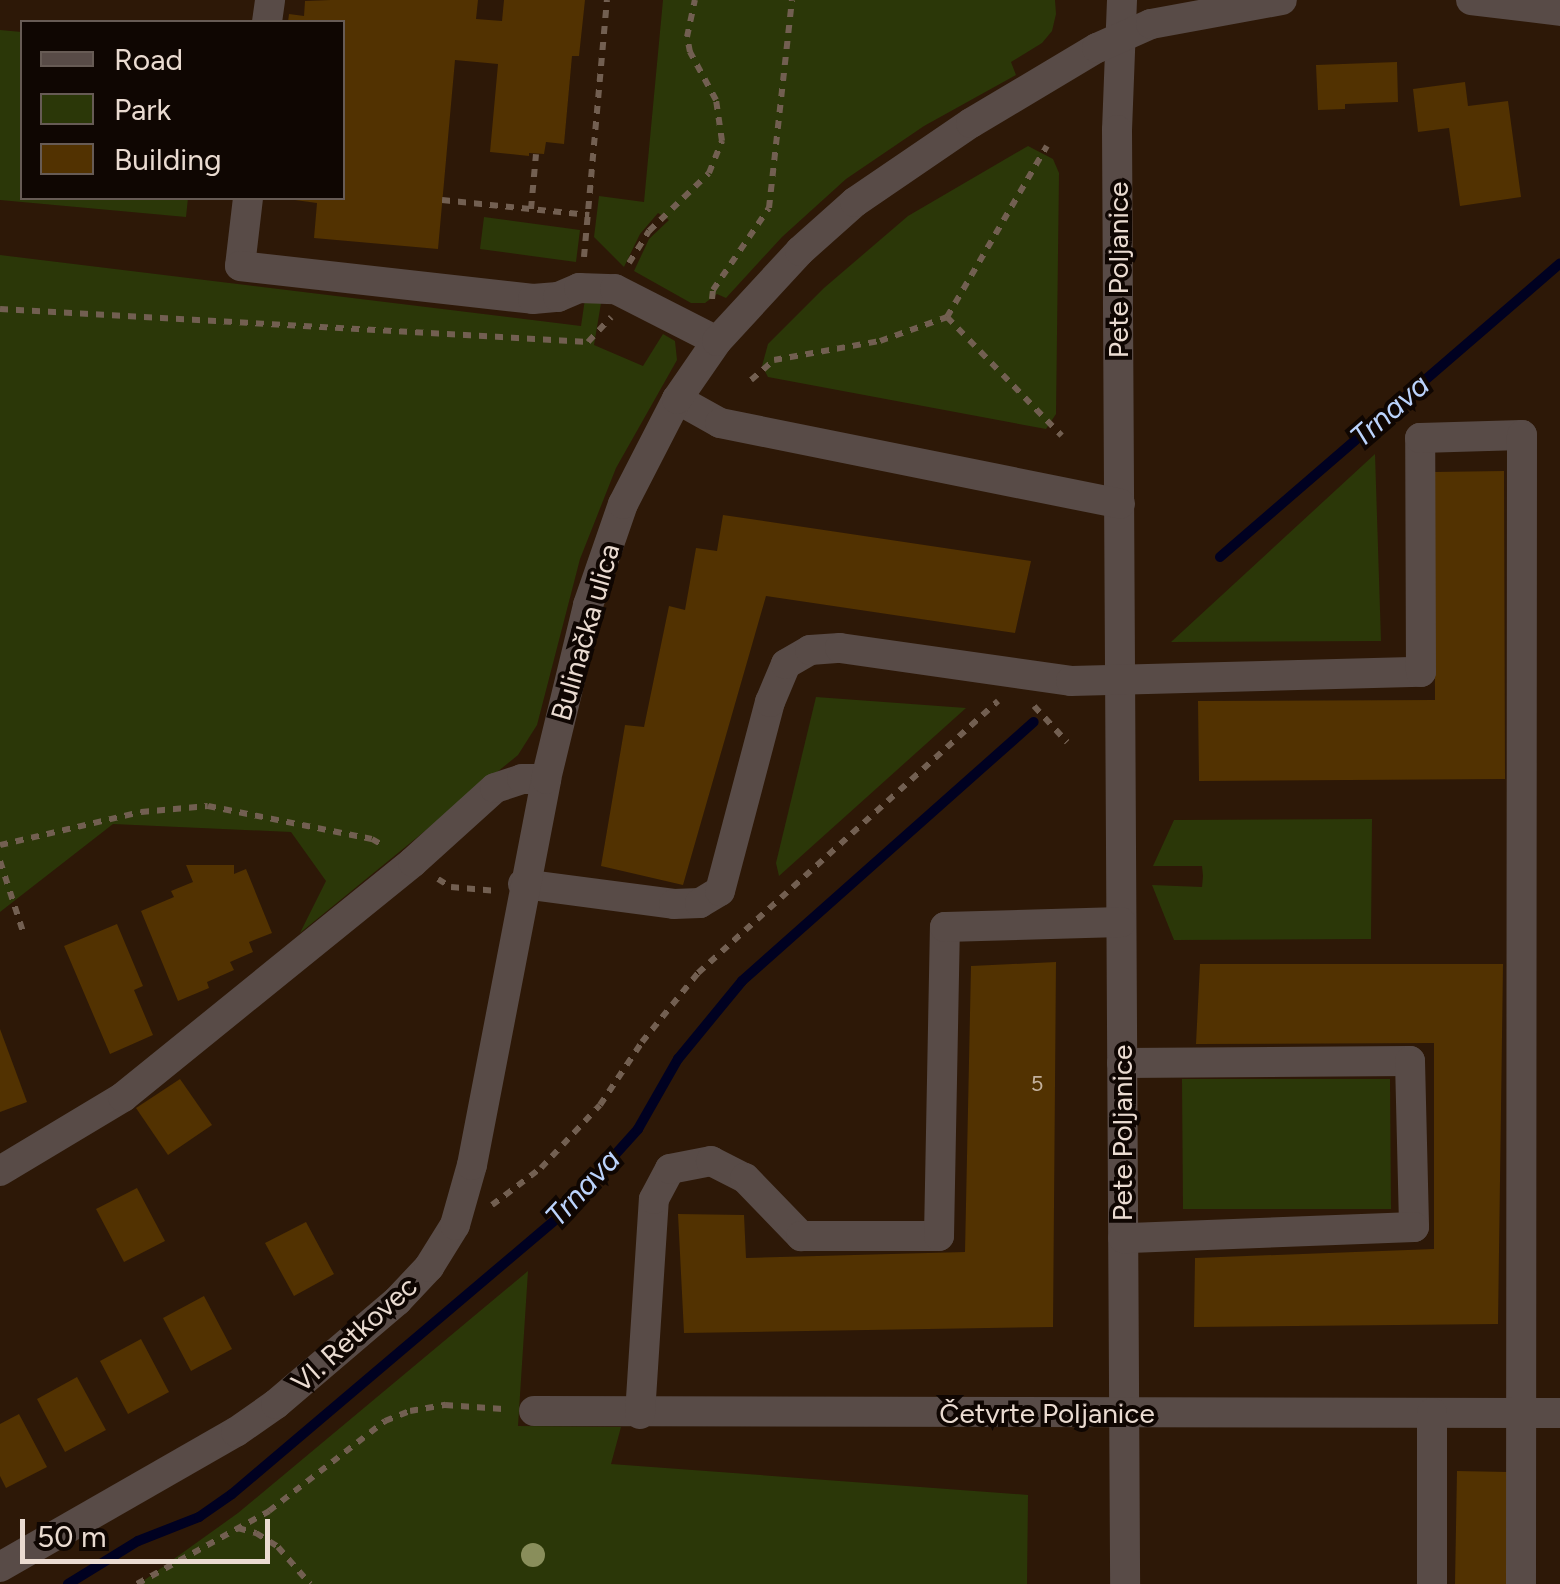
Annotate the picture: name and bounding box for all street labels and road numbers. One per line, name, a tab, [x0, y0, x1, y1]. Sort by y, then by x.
street label: Pete Poljanice	[1101, 182, 1135, 358]
street label: Bulinačka ulica	[544, 540, 626, 724]
street label: Pete Poljanice	[1105, 1045, 1139, 1221]
street label: VI. Retkovec	[284, 1269, 424, 1399]
street label: Četvrte Poljanice	[939, 1396, 1155, 1430]

